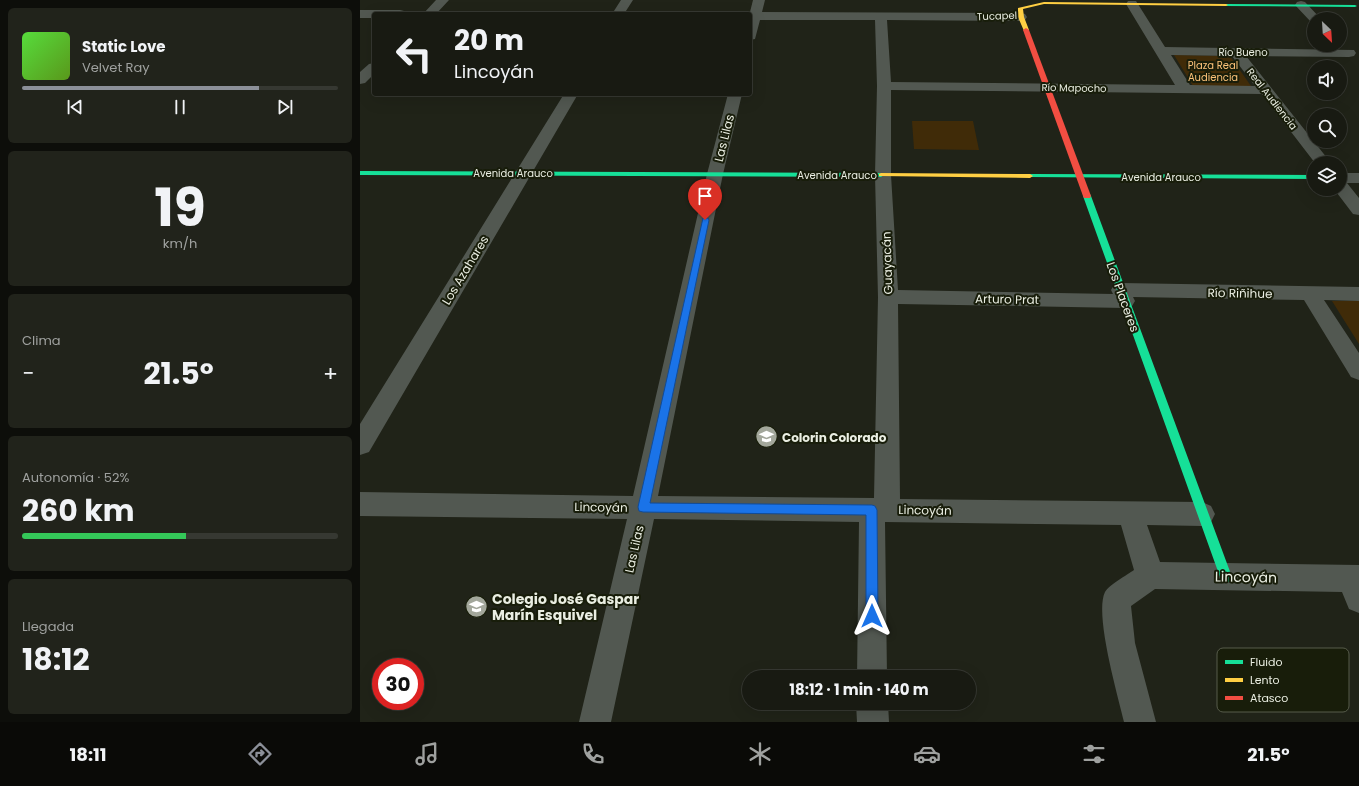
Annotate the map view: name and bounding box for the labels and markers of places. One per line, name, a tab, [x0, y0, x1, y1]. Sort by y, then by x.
pin	[688, 179, 722, 220]
school or university icon: Colorin Colorado	[754, 424, 780, 450]
place label: Colorin Colorado	[782, 429, 887, 446]
place label: Colegio José Gaspar Marín Esquivel	[492, 589, 639, 625]
school or university icon: Colegio José Gaspar Marín Esquivel	[463, 594, 489, 620]

